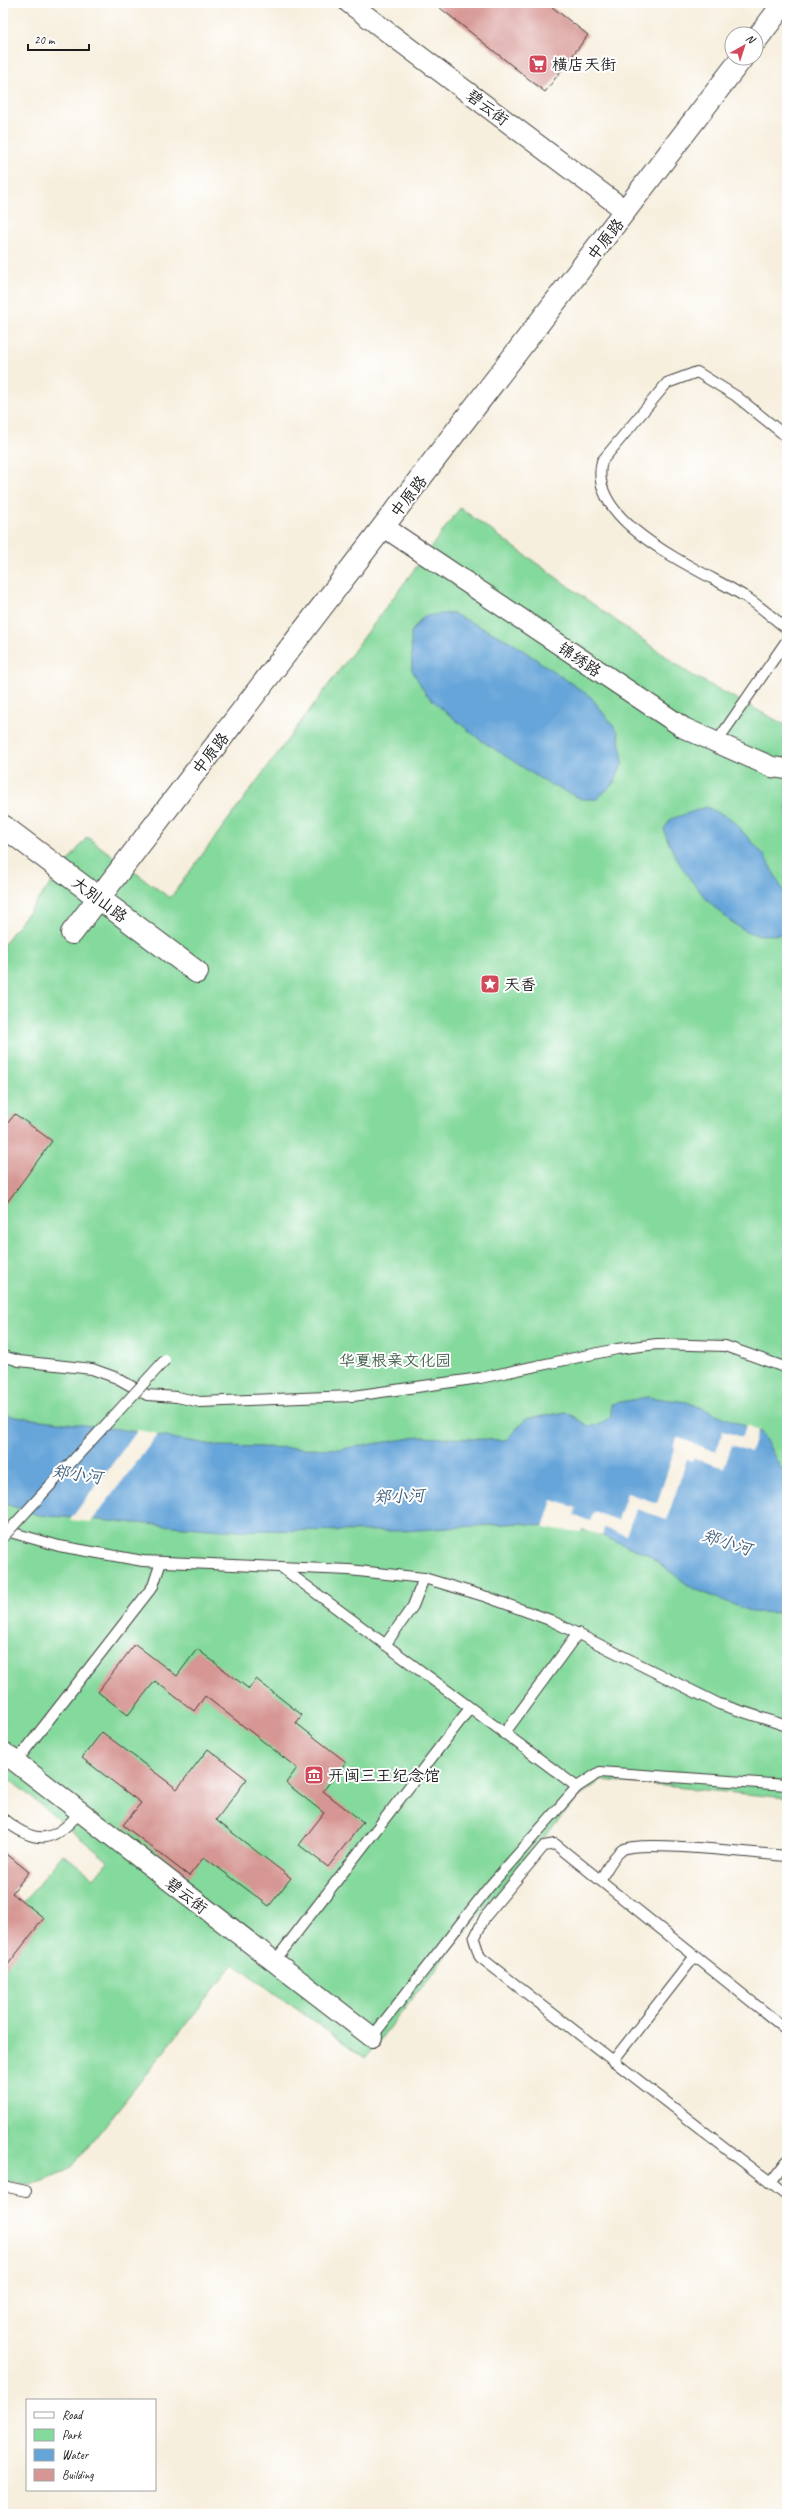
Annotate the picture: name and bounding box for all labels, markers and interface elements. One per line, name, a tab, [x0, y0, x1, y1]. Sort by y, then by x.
scale bar	[28, 26, 89, 52]
north arrow	[724, 26, 764, 66]
text: N	[743, 31, 759, 47]
text: 20 m	[34, 32, 56, 48]
supermarket icon: 横店天街	[527, 53, 549, 75]
place label: 横店天街	[552, 55, 616, 75]
street label: 碧云街	[462, 85, 513, 130]
street label: 中原路	[583, 215, 628, 265]
street label: 中原路	[386, 472, 431, 522]
street label: 锦绣路	[554, 638, 605, 682]
street label: 中原路	[188, 729, 233, 779]
street label: 大别山路	[68, 873, 131, 927]
place icon: 天香	[479, 973, 501, 995]
place label: 天香	[504, 975, 536, 995]
park label: 华夏根亲文化园	[339, 1351, 451, 1371]
water label: 郑小河	[50, 1461, 107, 1489]
water label: 郑小河	[373, 1485, 428, 1508]
water label: 郑小河	[699, 1525, 757, 1561]
museum icon: 开闽三王纪念馆	[303, 1764, 325, 1786]
place label: 开闽三王纪念馆	[328, 1766, 440, 1786]
street label: 碧云街	[161, 1873, 211, 1918]
legend	[26, 2399, 156, 2491]
text: Road	[62, 2407, 84, 2423]
text: Park	[62, 2427, 83, 2443]
text: Water	[62, 2447, 90, 2463]
text: Building	[62, 2467, 94, 2483]

